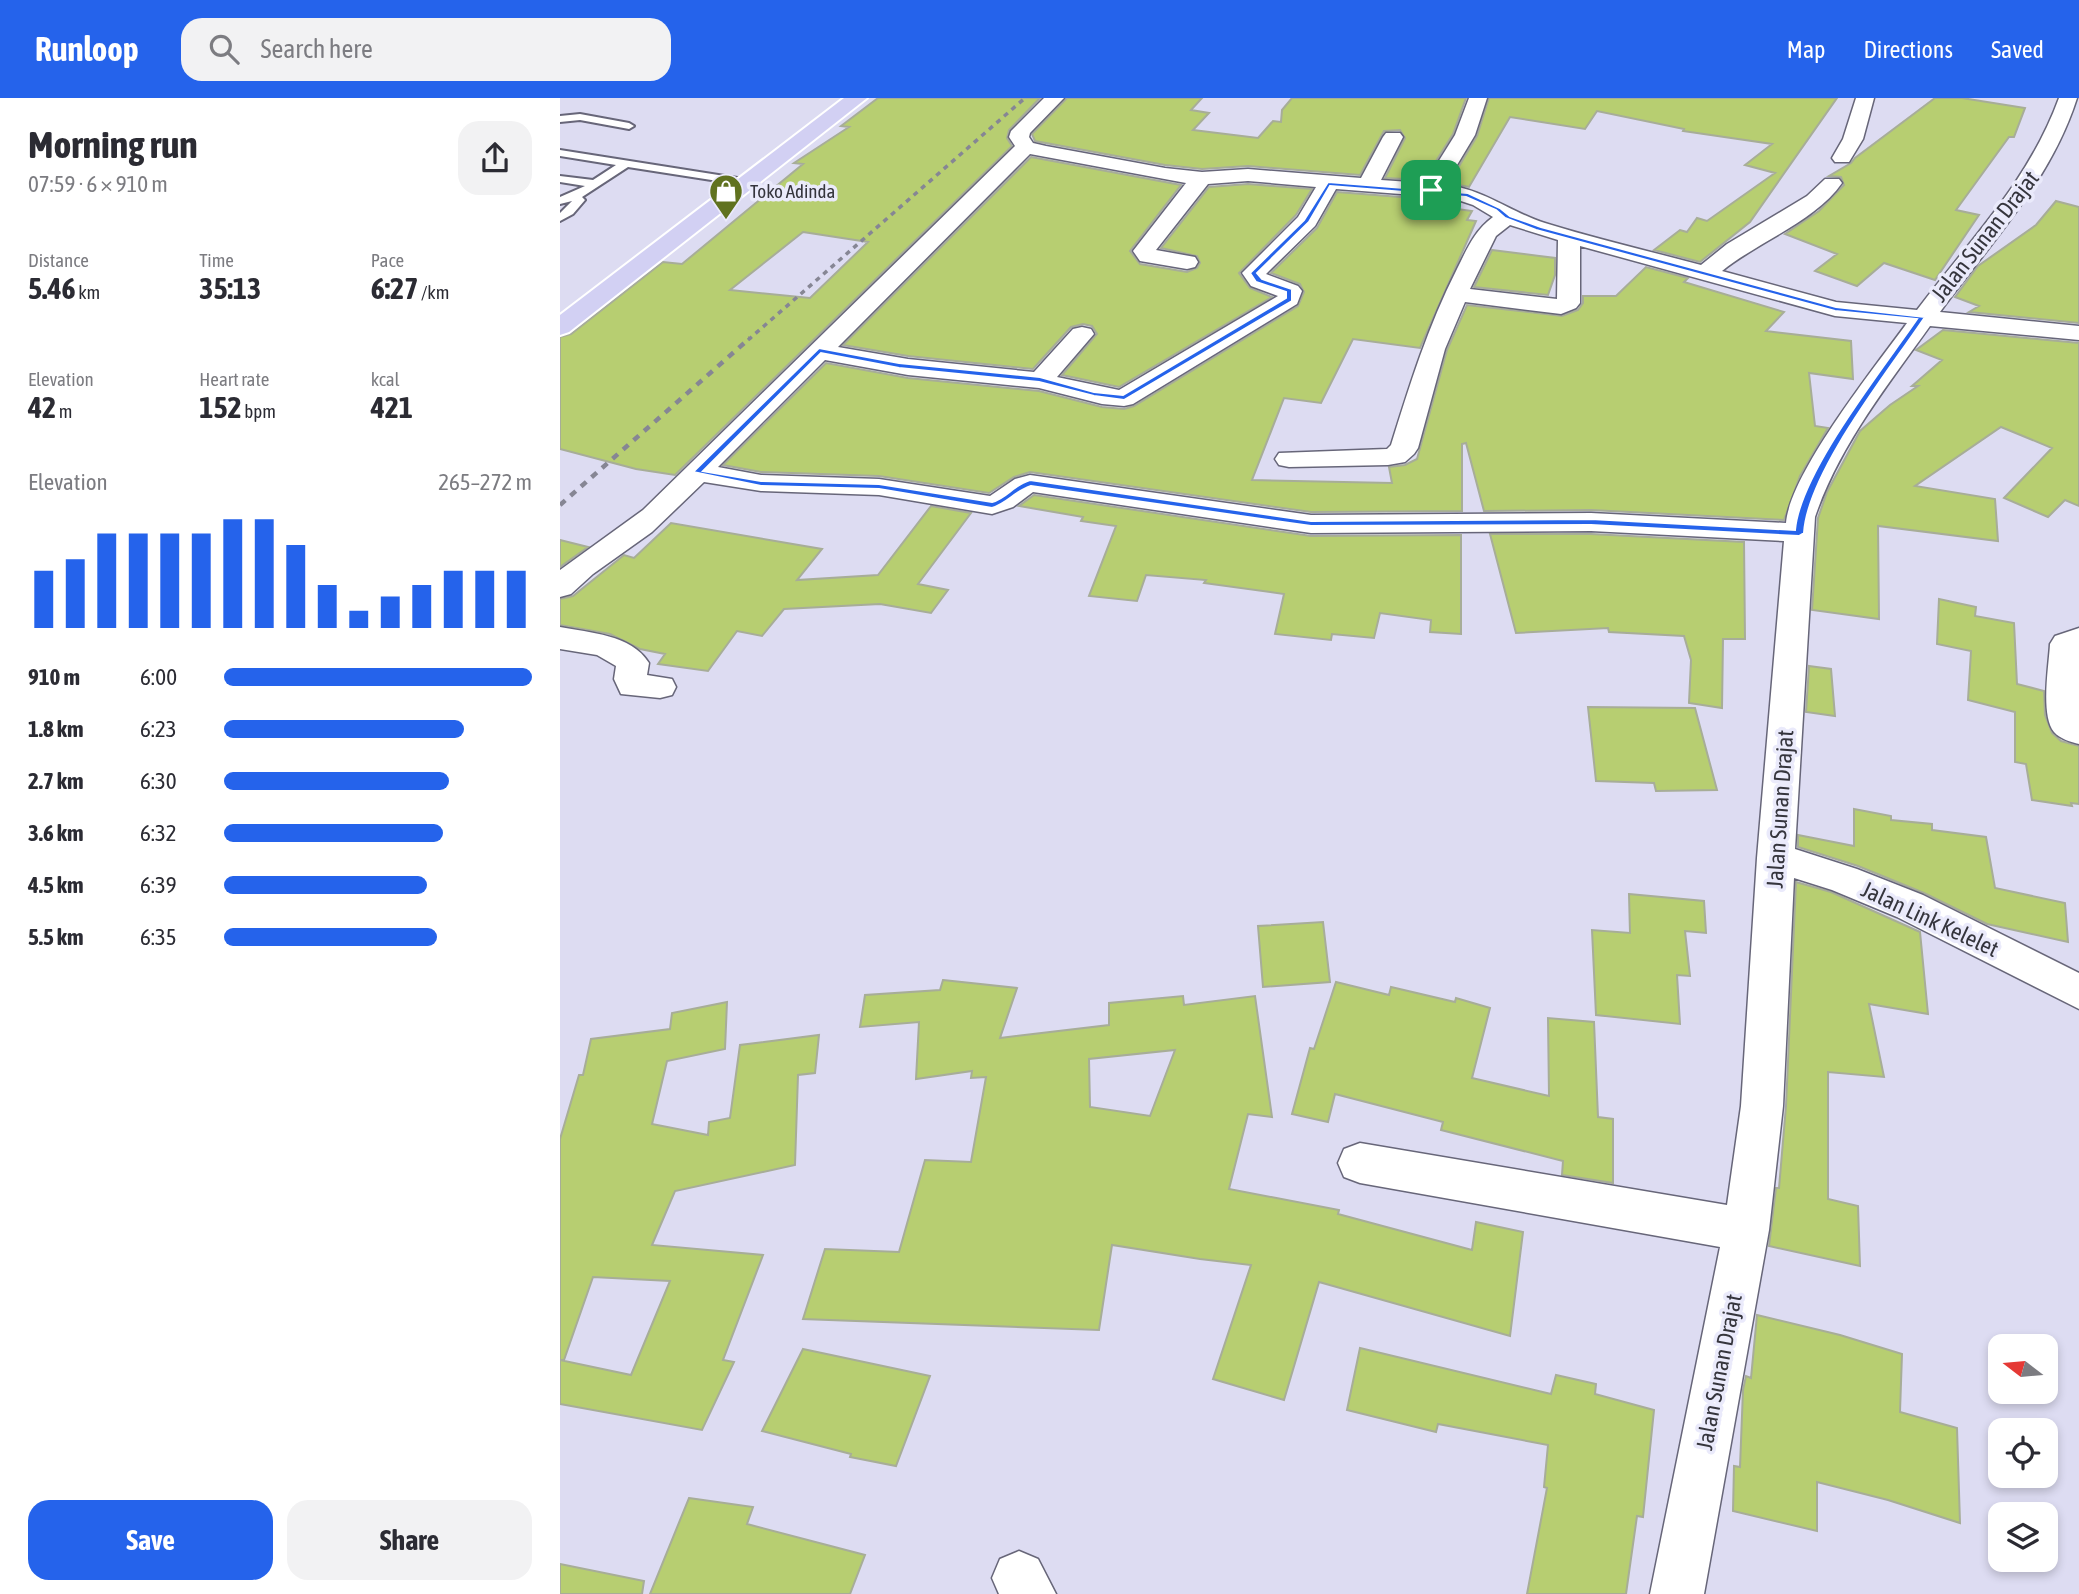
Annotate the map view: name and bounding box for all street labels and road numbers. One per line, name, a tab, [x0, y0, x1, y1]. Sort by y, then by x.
street label: Jalan Sunan Drajat	[1926, 166, 2044, 306]
street label: Jalan Sunan Drajat	[1762, 729, 1798, 889]
street label: Jalan Link Kelelet	[1857, 876, 2003, 962]
street label: Jalan Sunan Drajat	[1691, 1292, 1747, 1452]

